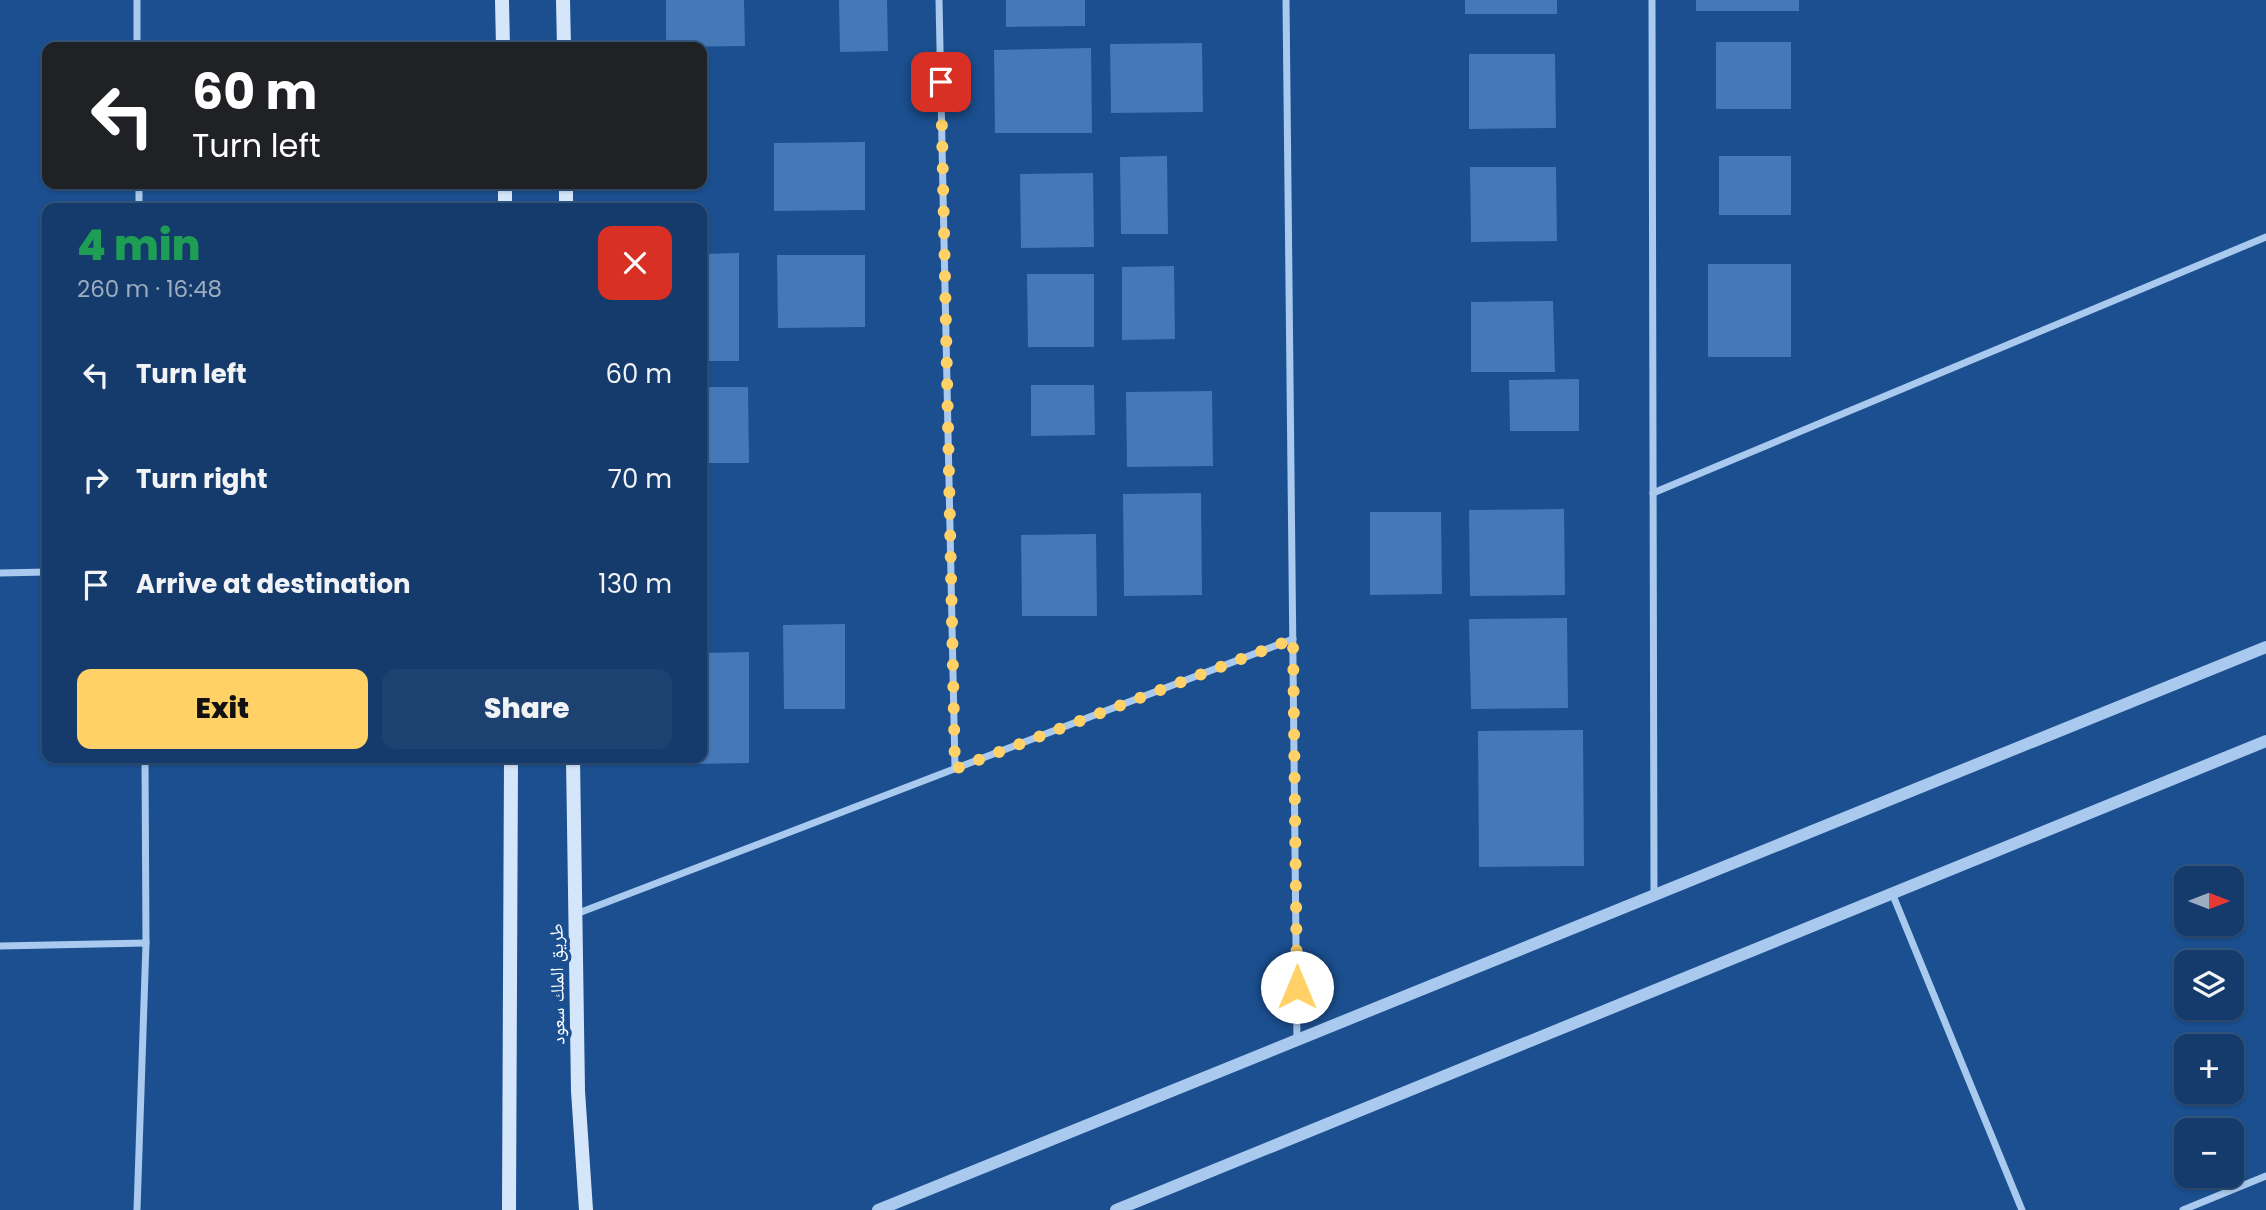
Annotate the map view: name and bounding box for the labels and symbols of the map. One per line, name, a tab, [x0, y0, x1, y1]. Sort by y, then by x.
pin	[911, 52, 971, 112]
north arrow	[2174, 866, 2244, 936]
street label: طريق الملك سعود	[542, 923, 572, 1045]
position arrow	[1260, 950, 1334, 1024]

